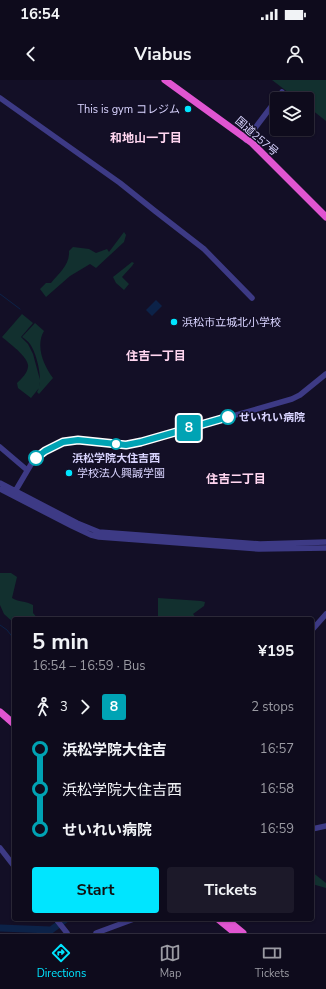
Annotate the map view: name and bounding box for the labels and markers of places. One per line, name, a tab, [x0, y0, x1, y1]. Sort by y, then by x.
place label: This is gym コレジム	[77, 102, 180, 117]
marker: This is gym コレジム	[183, 104, 193, 114]
place label: 浜松市立城北小学校	[182, 315, 281, 330]
marker: 浜松市立城北小学校	[169, 317, 179, 327]
marker: せいれい病院	[220, 409, 236, 425]
place label: せいれい病院	[239, 410, 305, 425]
marker: 浜松学院大住吉西	[110, 438, 122, 450]
unlabelled marker	[28, 450, 44, 466]
place label: 浜松学院大住吉西	[72, 451, 160, 466]
place label: 学校法人興誠学園	[77, 466, 165, 481]
marker: 学校法人興誠学園	[64, 468, 74, 478]

